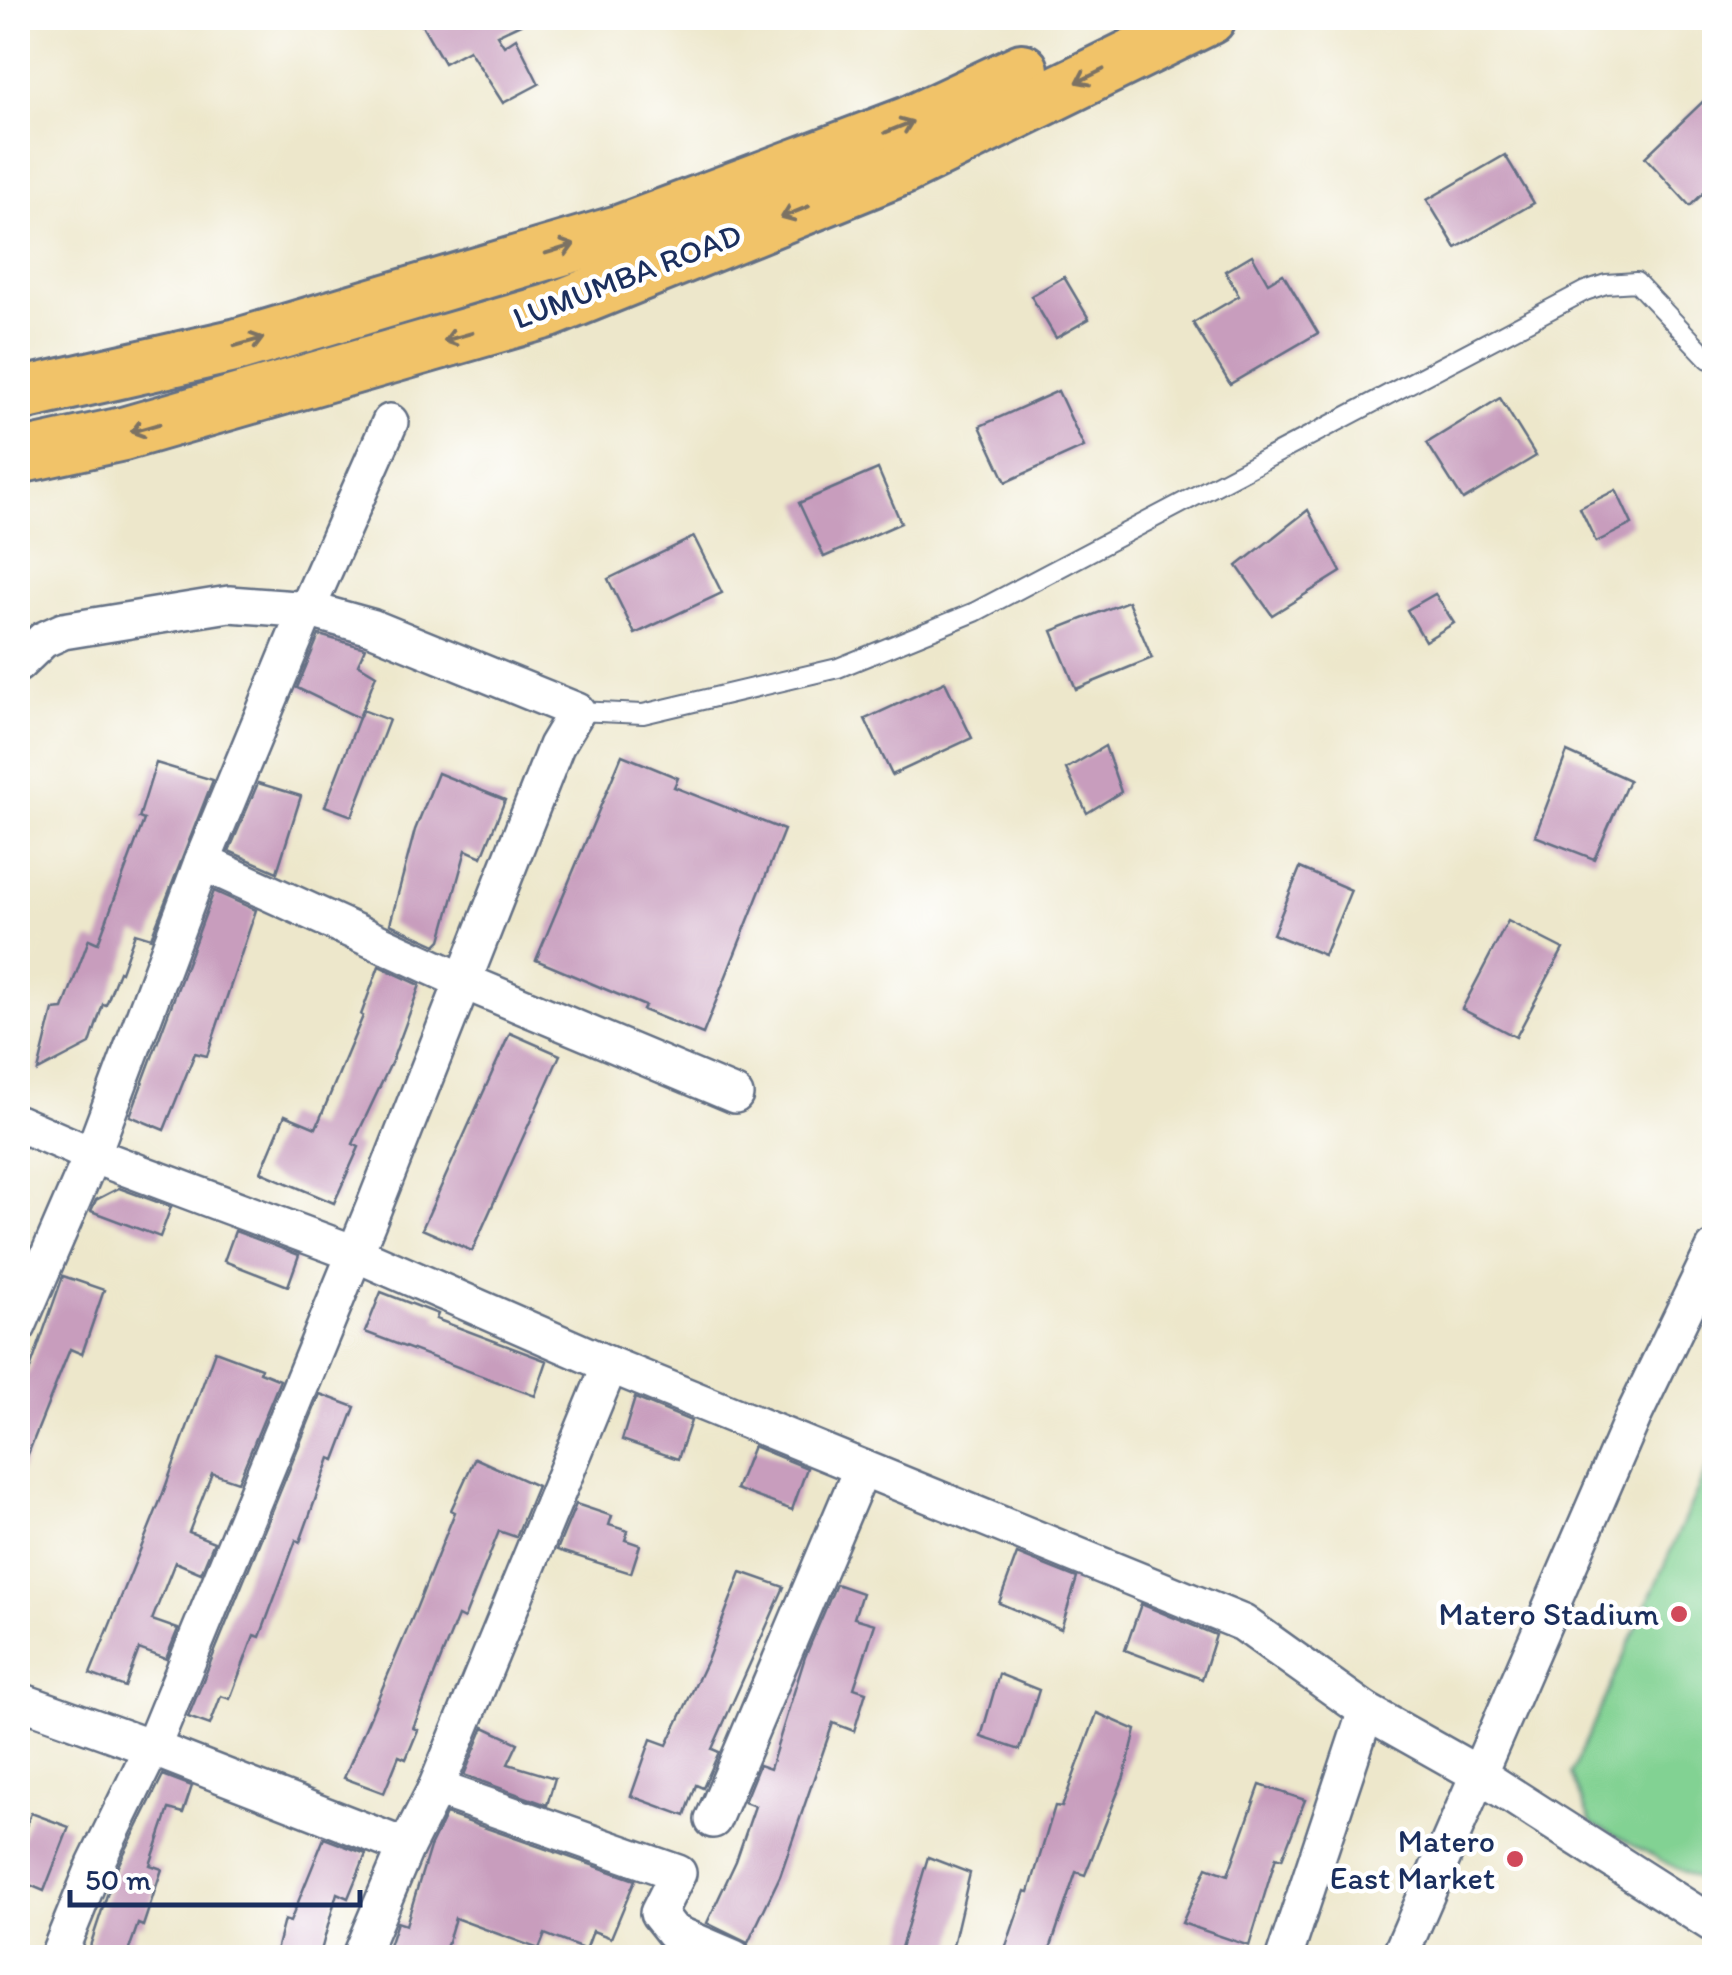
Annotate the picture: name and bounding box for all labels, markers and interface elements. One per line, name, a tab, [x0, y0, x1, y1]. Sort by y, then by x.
one-way arrow	[1075, 67, 1105, 86]
one-way arrow	[883, 116, 913, 134]
one-way arrow	[780, 204, 810, 222]
street label: LUMUMBA ROAD	[507, 215, 747, 337]
one-way arrow	[544, 239, 576, 257]
one-way arrow	[442, 329, 474, 347]
one-way arrow	[233, 331, 264, 350]
one-way arrow	[130, 420, 162, 438]
place label: Matero Stadium	[1438, 1595, 1659, 1633]
marker: Matero Stadium	[1668, 1603, 1690, 1625]
place label: Matero East Market	[1330, 1822, 1495, 1897]
scale bar	[70, 1845, 360, 1907]
marker: Matero East Market	[1504, 1848, 1526, 1870]
text: 50 m	[85, 1861, 151, 1898]

